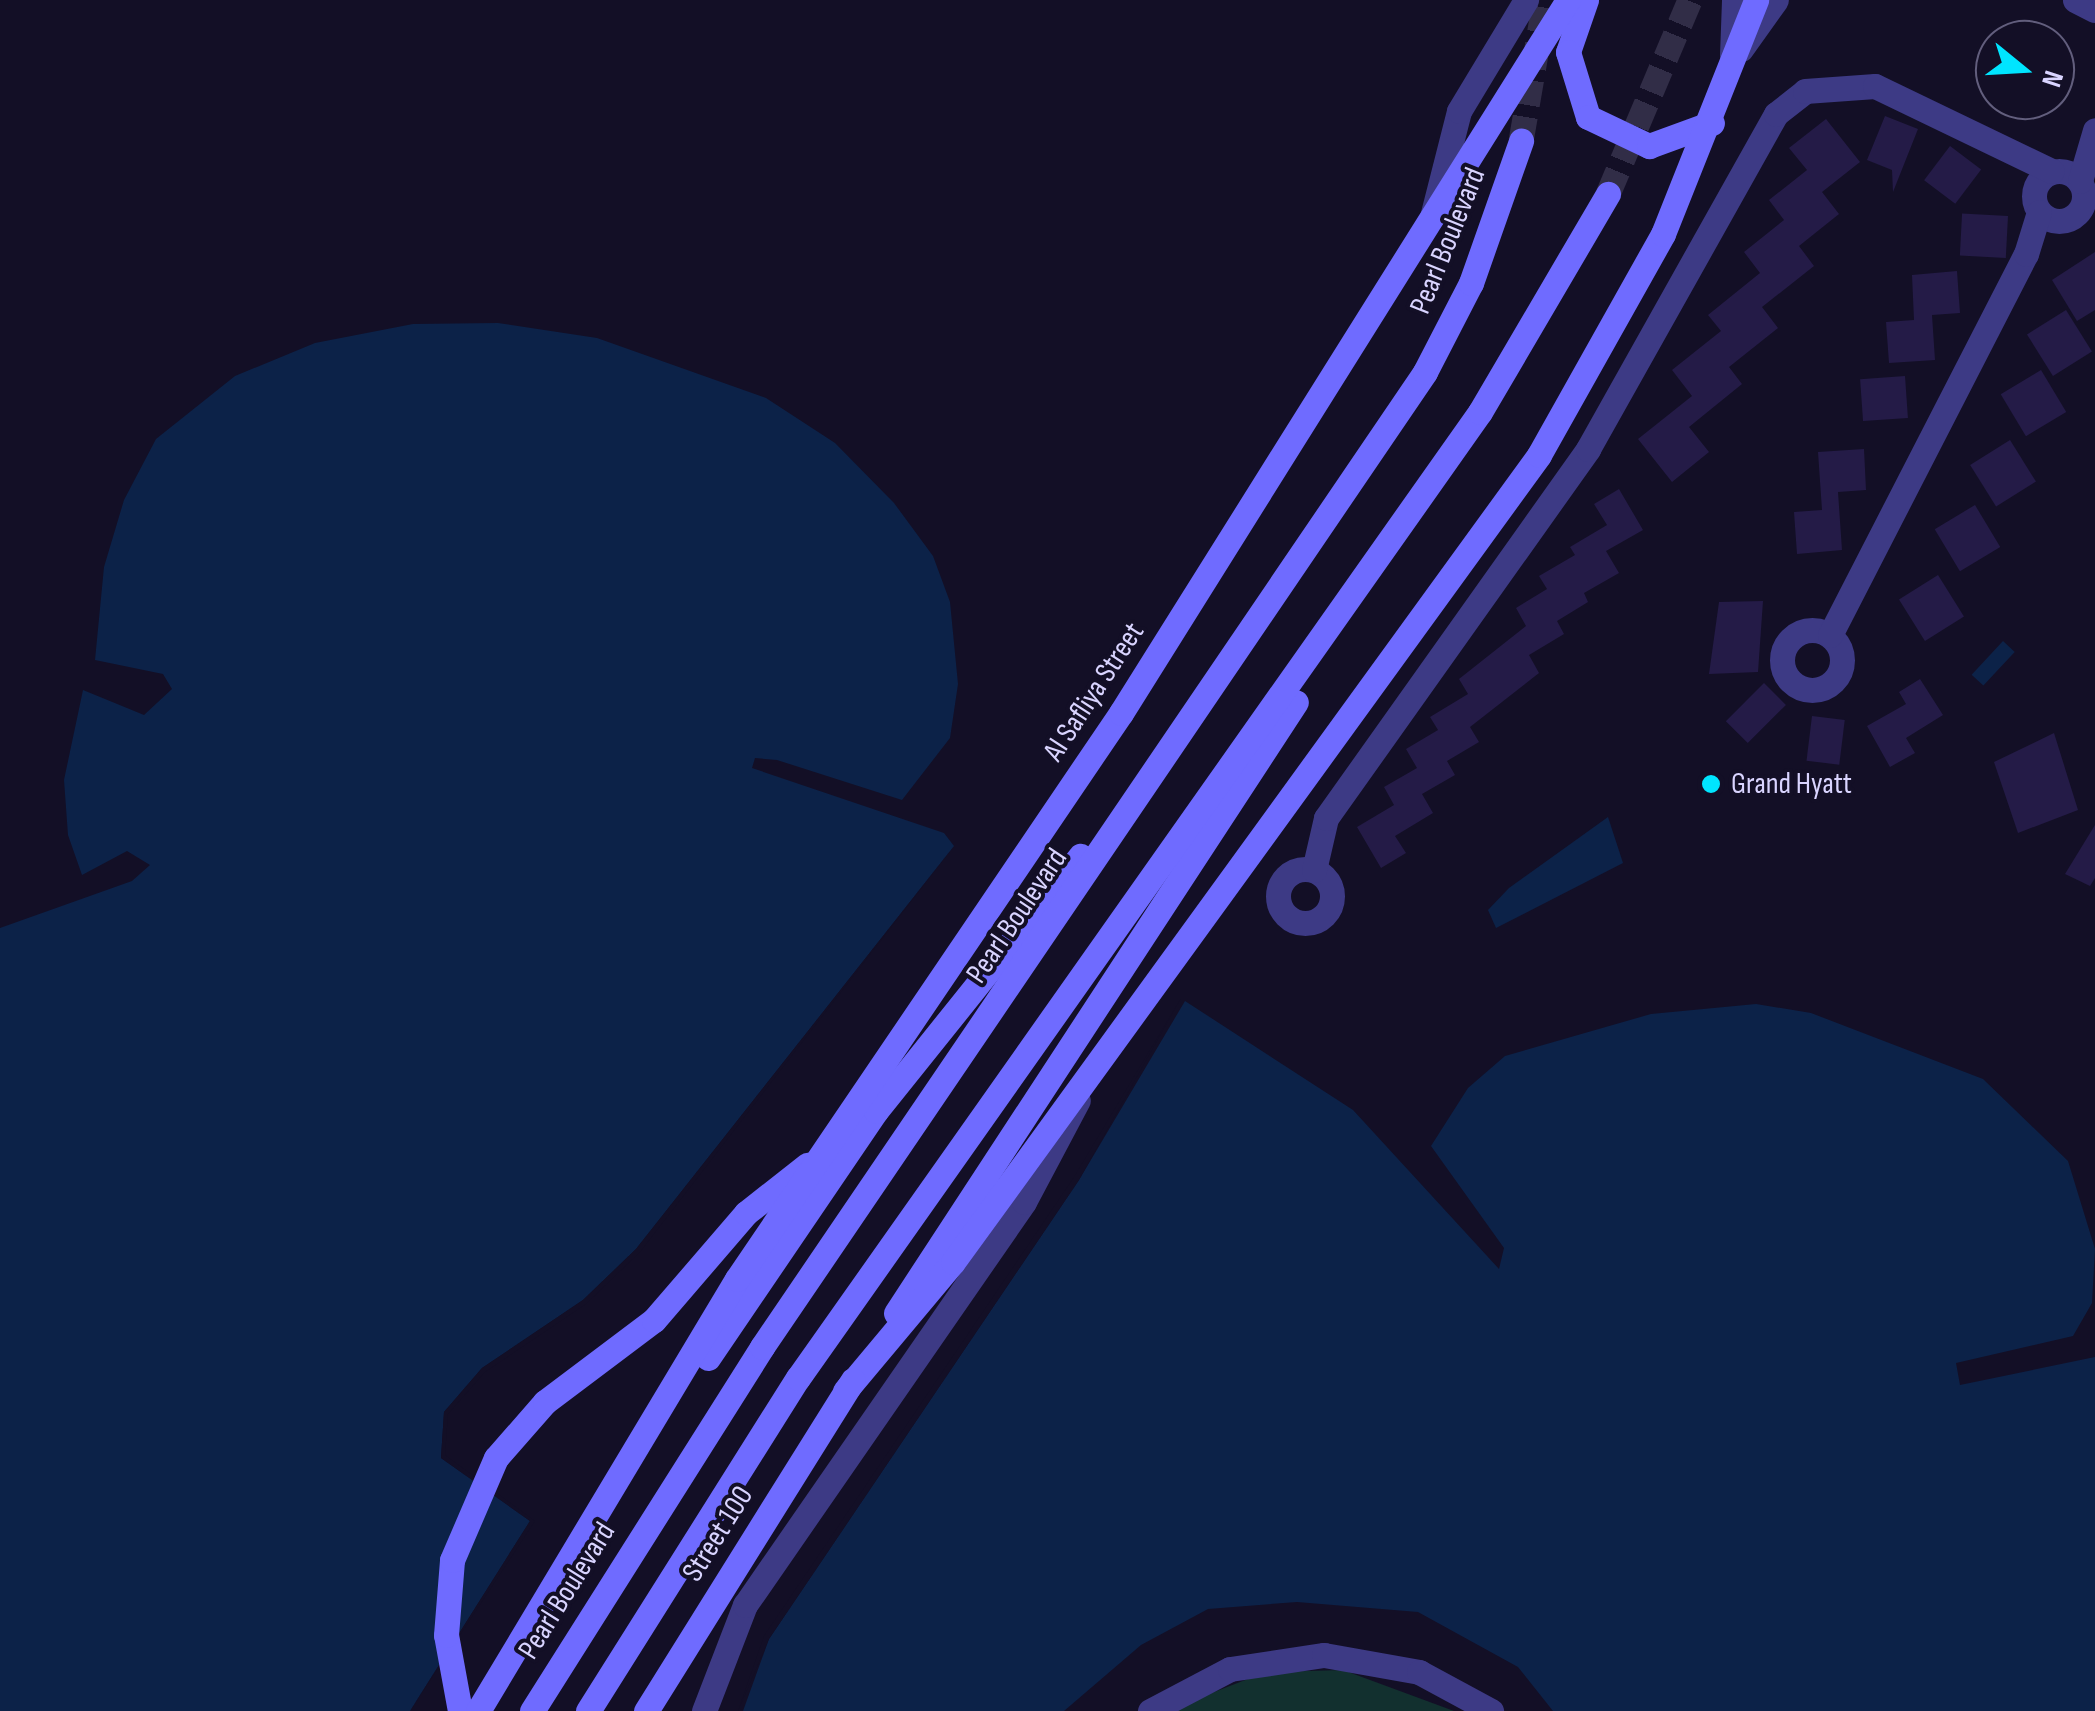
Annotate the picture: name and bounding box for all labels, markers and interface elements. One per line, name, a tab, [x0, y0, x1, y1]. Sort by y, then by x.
north arrow	[1975, 20, 2075, 120]
text: N	[2034, 67, 2070, 91]
street label: Pearl Boulevard	[1402, 163, 1494, 319]
street label: Al Safliya Street	[1036, 616, 1152, 768]
place label: Grand Hyatt	[1731, 766, 1852, 802]
marker: Grand Hyatt	[1700, 773, 1722, 795]
street label: Pearl Boulevard	[959, 842, 1075, 990]
street label: Street 100	[675, 1480, 761, 1588]
street label: Pearl Boulevard	[511, 1516, 623, 1666]

